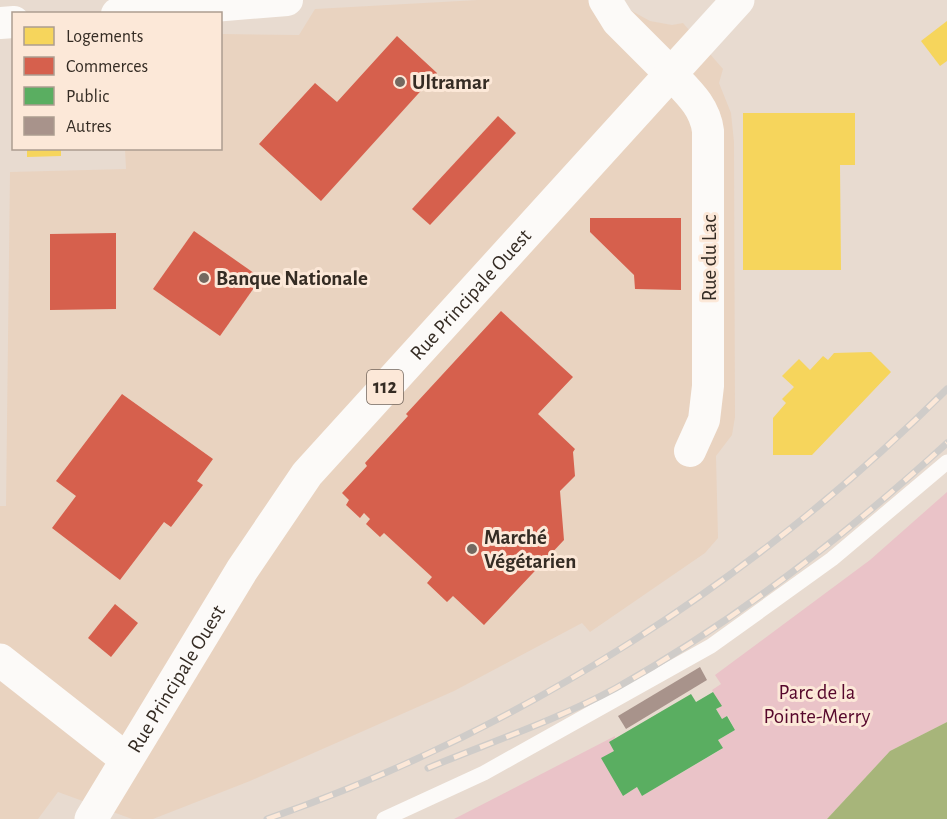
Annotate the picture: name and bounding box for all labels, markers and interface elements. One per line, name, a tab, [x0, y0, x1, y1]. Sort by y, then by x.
legend	[12, 12, 222, 150]
text: Logements	[66, 28, 144, 46]
text: Commerces	[66, 58, 148, 76]
place label: Ultramar	[412, 72, 490, 93]
marker: Ultramar	[393, 75, 407, 89]
text: Public	[66, 88, 109, 106]
text: Autres	[66, 118, 112, 136]
street label: Rue du Lac	[699, 215, 720, 301]
street label: Rue Principale Ouest	[406, 225, 535, 364]
place label: Banque Nationale	[216, 268, 368, 289]
marker: Banque Nationale	[197, 271, 211, 285]
road number: 112	[367, 370, 403, 404]
place label: Marché Végétarien	[484, 527, 576, 572]
marker: Marché Végétarien	[465, 542, 479, 556]
street label: Rue Principale Ouest	[123, 601, 229, 756]
park label: Parc de la Pointe-Merry	[764, 682, 870, 727]

